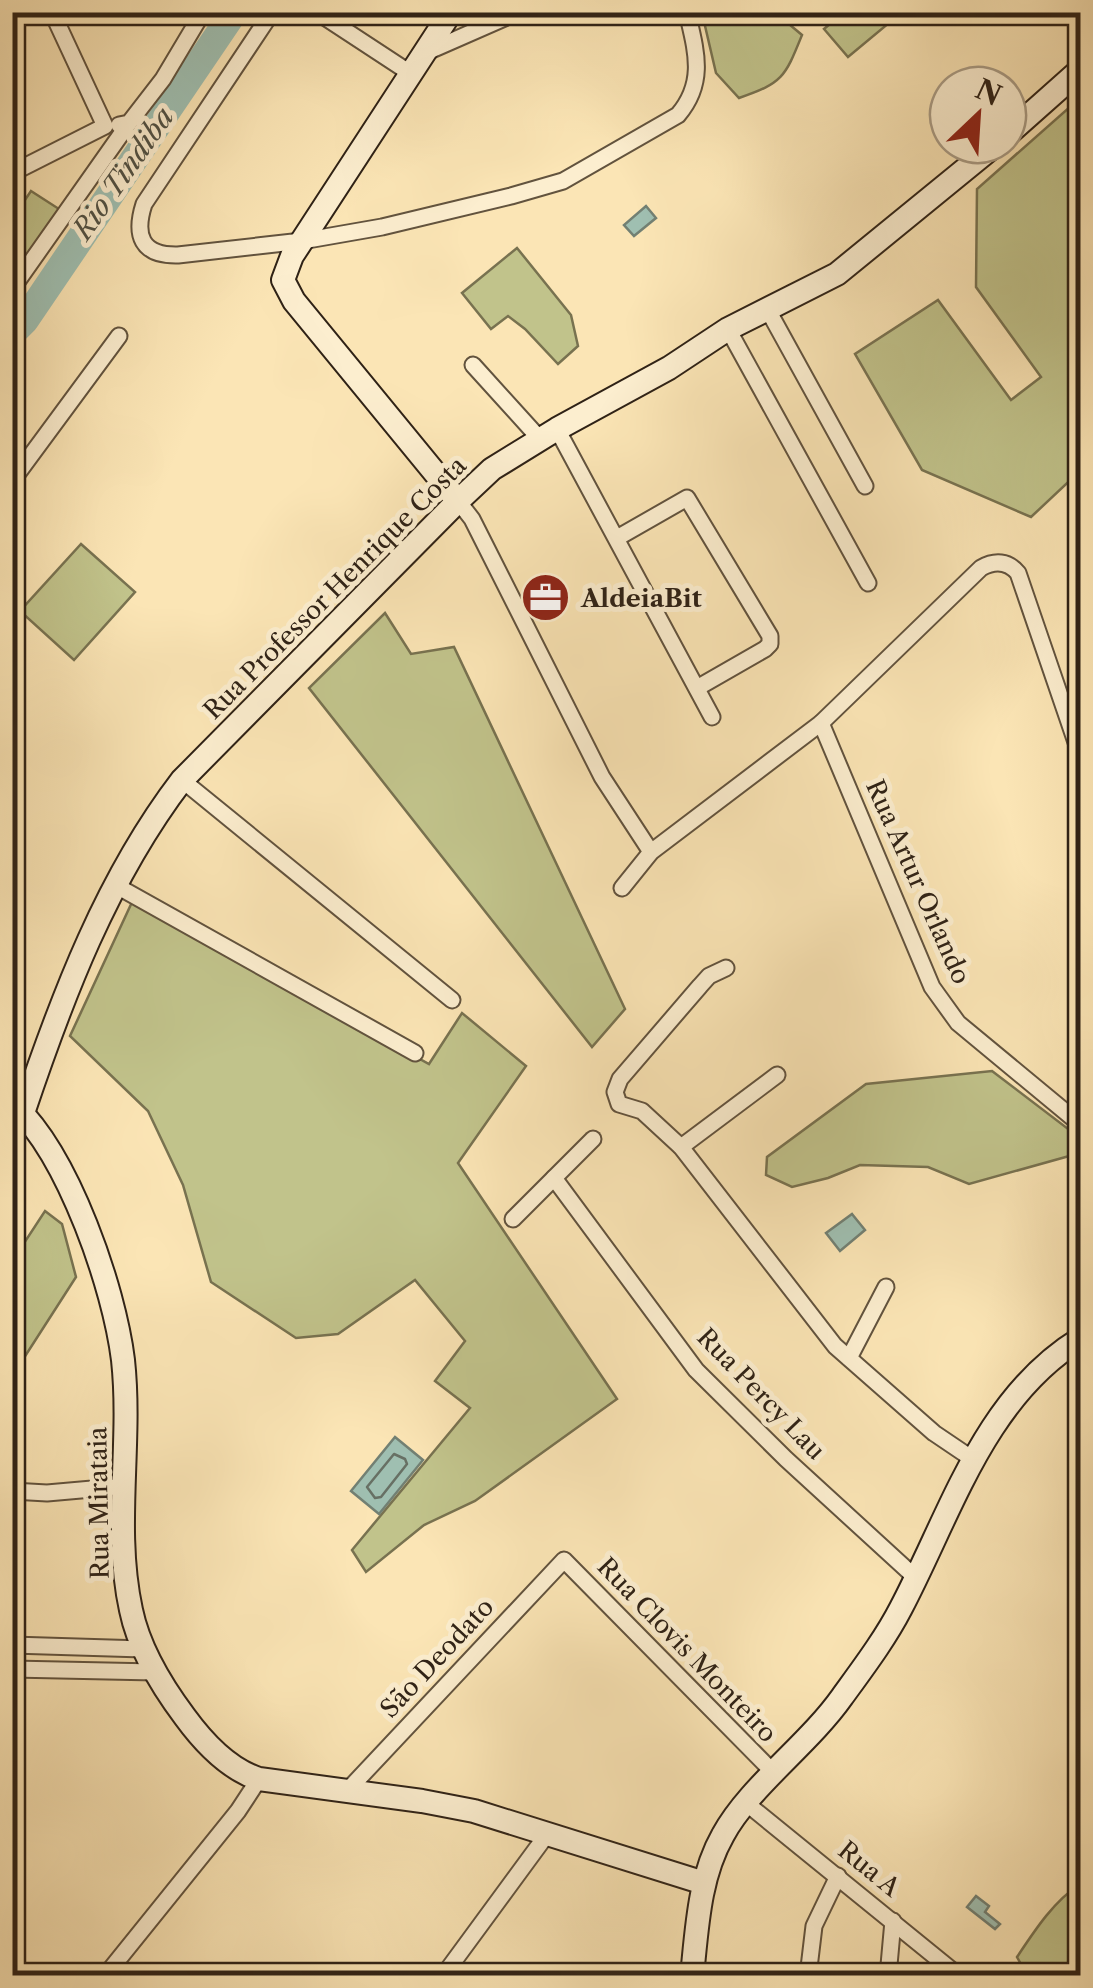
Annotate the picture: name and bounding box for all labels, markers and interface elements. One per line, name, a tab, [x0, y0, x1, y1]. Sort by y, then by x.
north arrow	[928, 65, 1028, 165]
text: N	[970, 72, 1007, 113]
water label: Rio Tindiba	[64, 100, 181, 247]
street label: Rua Professor Henrique Costa	[197, 450, 473, 726]
office icon: AldeiaBit	[520, 572, 572, 624]
place label: AldeiaBit	[580, 583, 702, 614]
street label: Rua Artur Orlando	[859, 775, 977, 989]
street label: Rua Percy Lau	[691, 1322, 831, 1466]
street label: Rua Mirataia	[82, 1426, 116, 1580]
street label: Rua Clovis Monteiro	[591, 1551, 783, 1749]
street label: São Deodato	[374, 1592, 500, 1724]
street label: Rua A	[832, 1835, 907, 1904]

